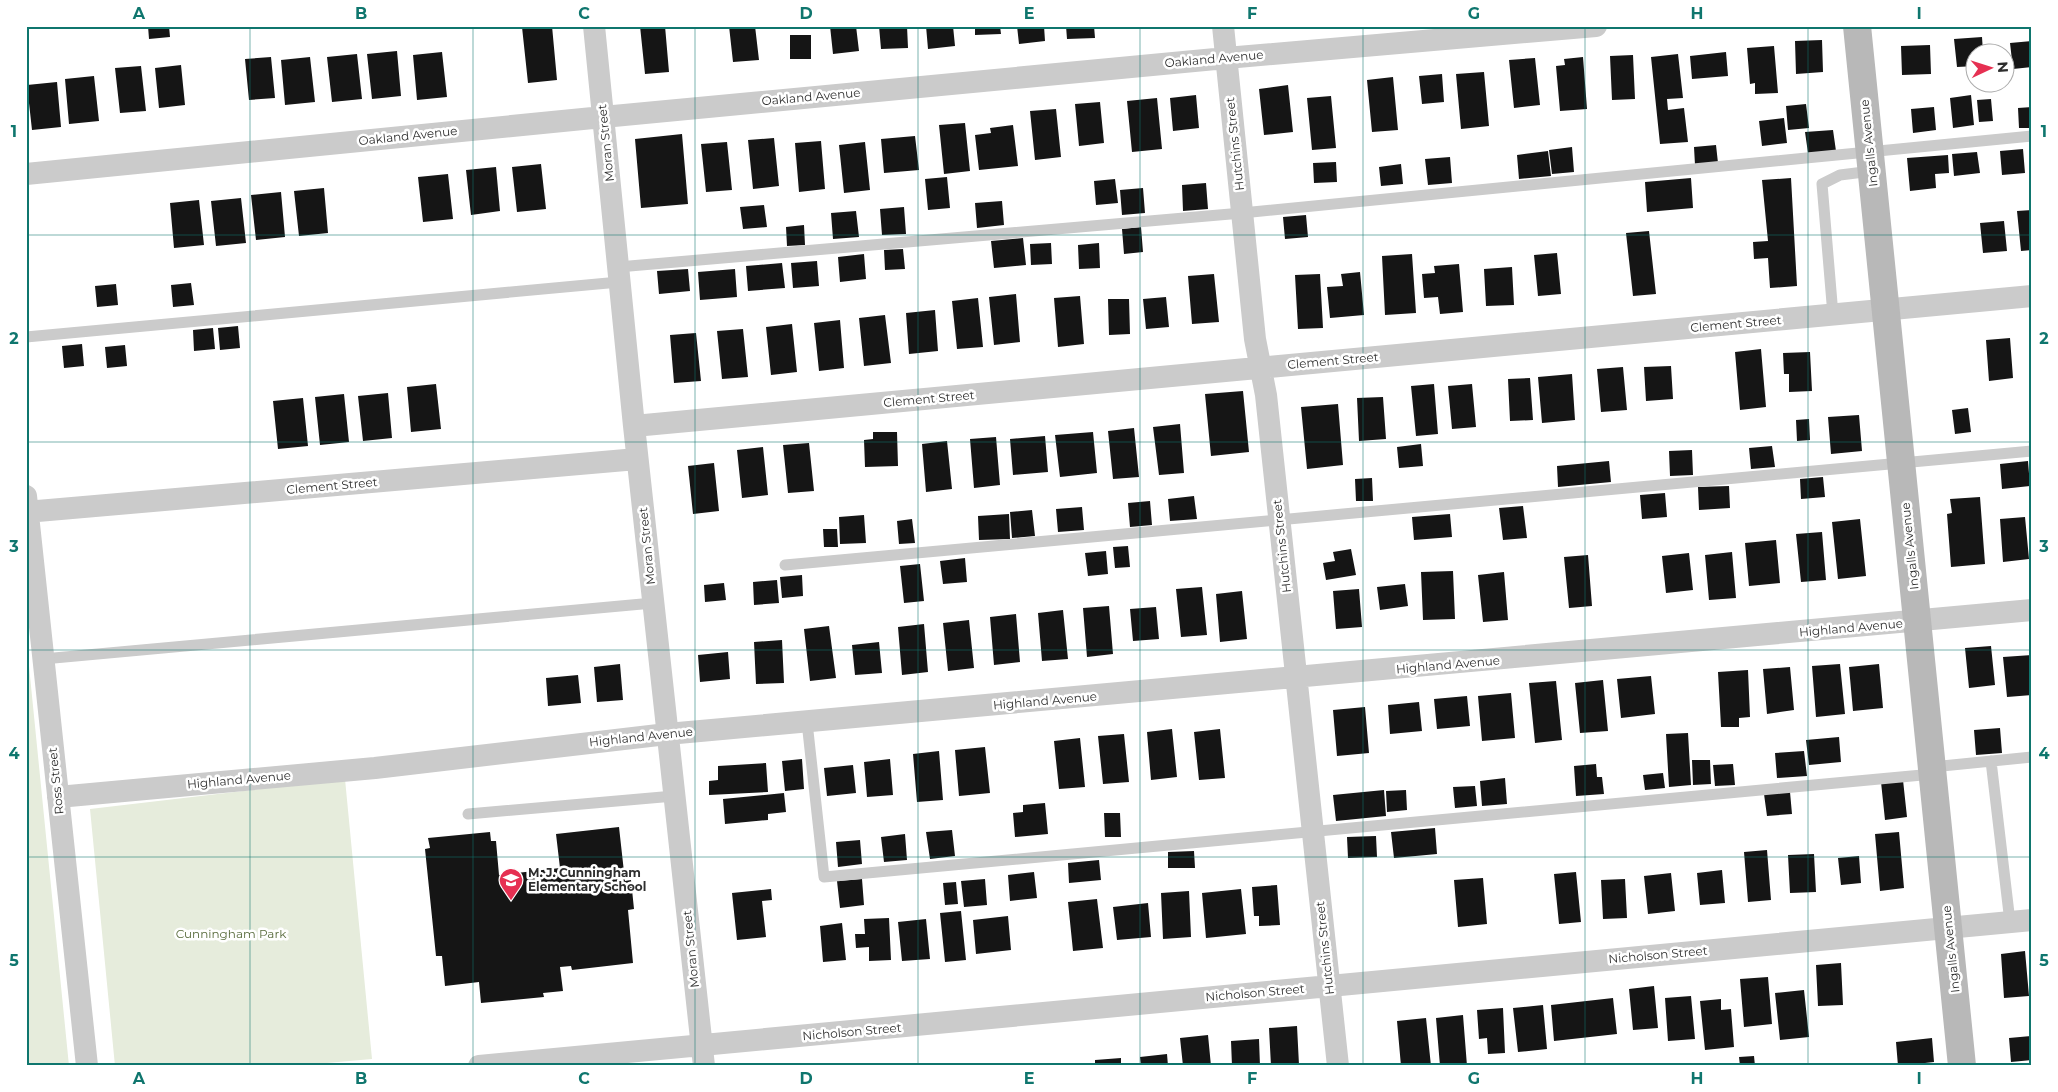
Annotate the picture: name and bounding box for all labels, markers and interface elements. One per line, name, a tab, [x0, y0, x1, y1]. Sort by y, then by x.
text: A	[132, 4, 146, 23]
text: B	[355, 4, 367, 23]
text: C	[578, 4, 590, 23]
text: D	[799, 4, 813, 23]
text: E	[1024, 4, 1034, 23]
text: F	[1247, 4, 1257, 23]
text: G	[1468, 4, 1480, 23]
text: H	[1691, 4, 1703, 23]
text: I	[1916, 4, 1922, 23]
north arrow	[1966, 42, 2016, 92]
street label: Oakland Avenue	[1164, 47, 1264, 70]
text: N	[1994, 61, 2012, 73]
street label: Oakland Avenue	[761, 85, 861, 108]
street label: Hutchins Street	[1222, 96, 1247, 192]
street label: Ingalls Avenue	[1856, 99, 1881, 187]
street label: Moran Street	[594, 103, 617, 183]
text: 1	[11, 122, 17, 141]
text: 1	[2041, 122, 2047, 141]
street label: Oakland Avenue	[358, 123, 458, 148]
street label: Clement Street	[1690, 312, 1782, 335]
text: 2	[9, 329, 19, 348]
text: 2	[2039, 329, 2049, 348]
street label: Clement Street	[1287, 349, 1379, 372]
street label: Clement Street	[883, 387, 975, 410]
street label: Clement Street	[286, 474, 378, 497]
street label: Hutchins Street	[1269, 498, 1294, 594]
street label: Ingalls Avenue	[1897, 502, 1922, 590]
street label: Moran Street	[635, 506, 658, 586]
text: 3	[8, 537, 19, 556]
text: 3	[2038, 537, 2049, 556]
street label: Highland Avenue	[1798, 615, 1904, 640]
street label: Highland Avenue	[1395, 652, 1501, 677]
street label: Highland Avenue	[992, 688, 1098, 713]
street label: Highland Avenue	[588, 724, 694, 749]
text: 4	[8, 744, 20, 763]
text: 4	[2038, 744, 2050, 763]
street label: Ross Street	[45, 747, 66, 815]
street label: Highland Avenue	[186, 767, 292, 792]
place label: M. J. Cunningham Elementary School	[528, 865, 646, 894]
school or university icon: M. J. Cunningham Elementary School	[498, 867, 524, 901]
street label: Hutchins Street	[1312, 900, 1337, 996]
street label: Ingalls Avenue	[1938, 905, 1963, 993]
street label: Moran Street	[679, 909, 702, 989]
park label: Cunningham Park	[176, 926, 287, 941]
street label: Nicholson Street	[1608, 943, 1708, 966]
text: 5	[9, 951, 19, 970]
text: 5	[2039, 951, 2049, 970]
street label: Nicholson Street	[1205, 981, 1305, 1004]
street label: Nicholson Street	[802, 1020, 902, 1043]
text: A	[132, 1069, 146, 1088]
text: B	[355, 1069, 367, 1088]
text: C	[578, 1069, 590, 1088]
text: D	[799, 1069, 813, 1088]
text: E	[1024, 1069, 1034, 1088]
text: F	[1247, 1069, 1257, 1088]
text: G	[1468, 1069, 1480, 1088]
text: H	[1691, 1069, 1703, 1088]
text: I	[1916, 1069, 1922, 1088]

